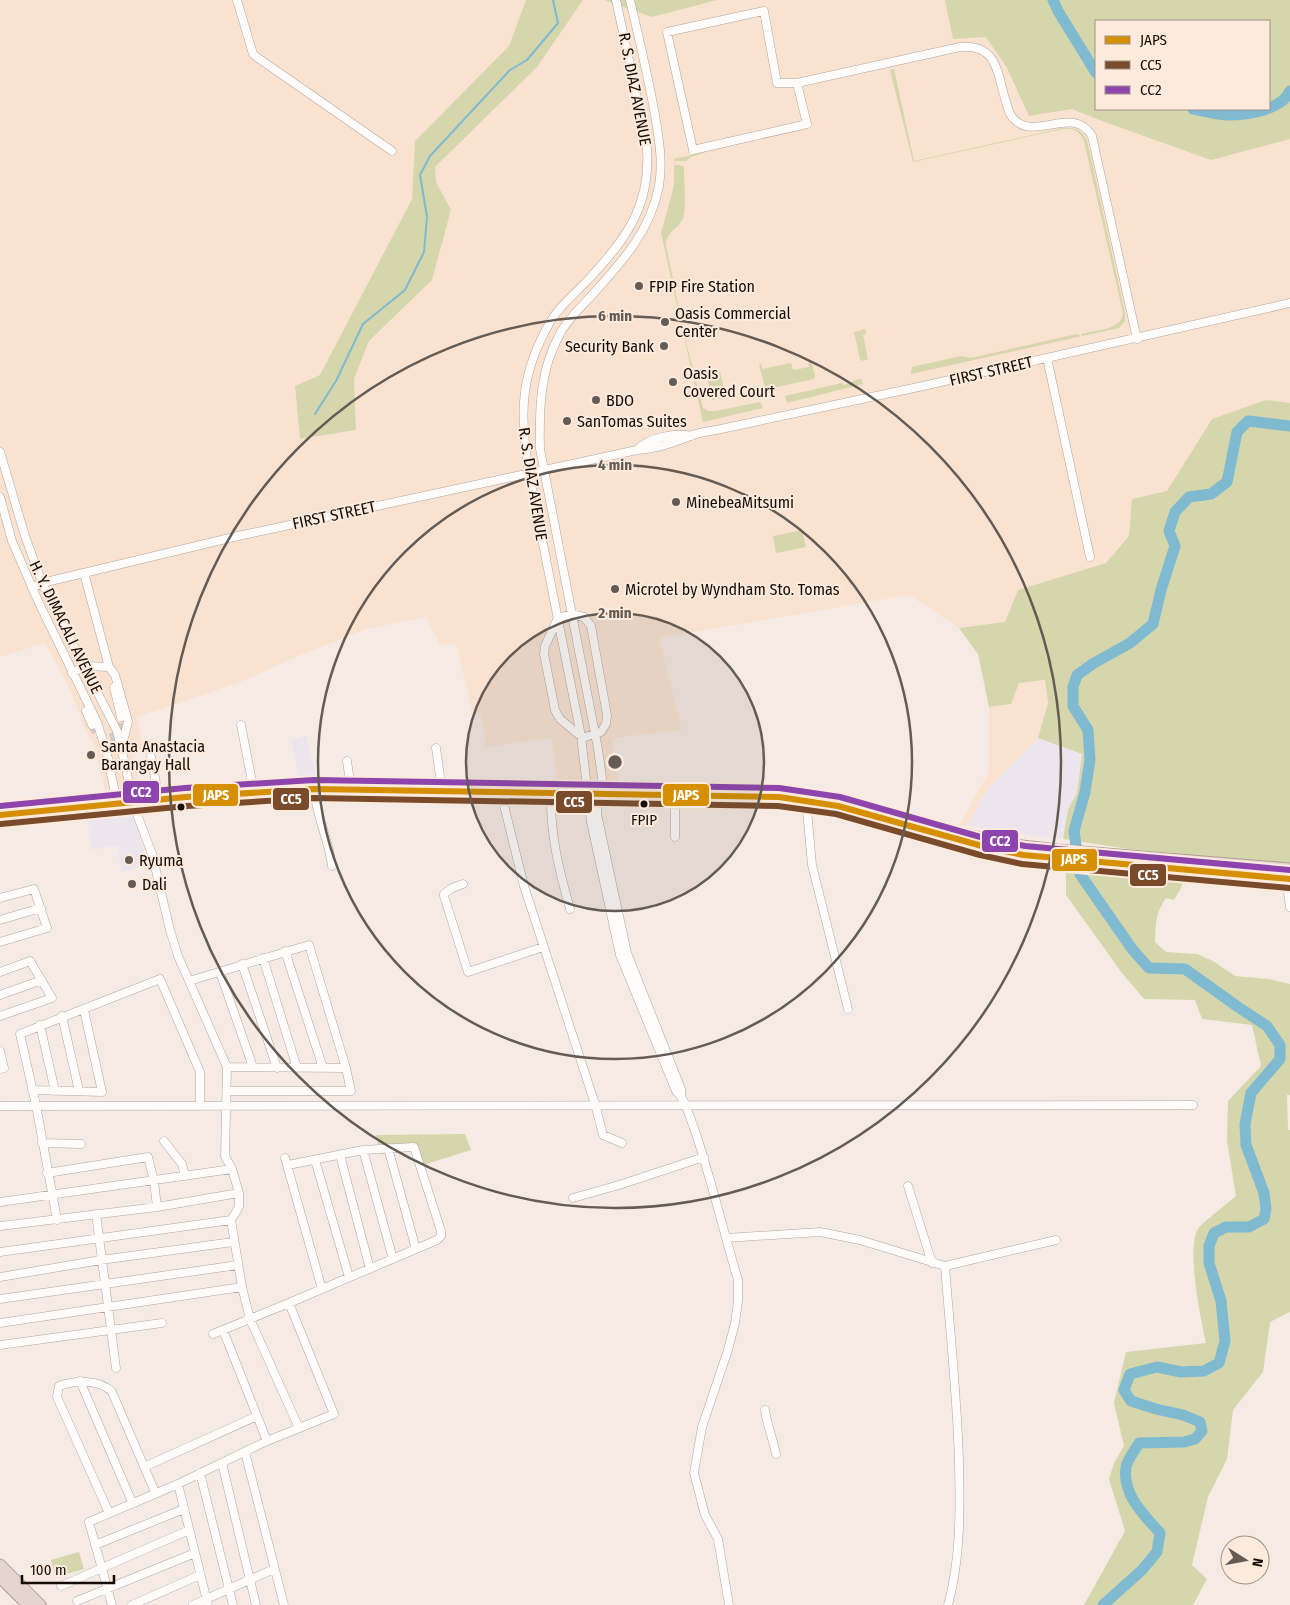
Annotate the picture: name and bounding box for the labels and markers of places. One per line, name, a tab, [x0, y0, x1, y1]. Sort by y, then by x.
place label: FPIP Fire Station	[649, 277, 755, 296]
marker: FPIP Fire Station	[633, 280, 645, 292]
place label: Oasis Commercial Center	[675, 304, 791, 341]
marker: Oasis Commercial Center	[659, 316, 671, 328]
place label: Security Bank	[565, 337, 655, 356]
marker: Security Bank	[658, 340, 670, 352]
place label: Oasis Covered Court	[683, 364, 776, 401]
marker: Oasis Covered Court	[667, 376, 679, 388]
place label: BDO	[606, 391, 634, 410]
marker: BDO	[590, 394, 602, 406]
place label: SanTomas Suites	[577, 412, 687, 431]
marker: SanTomas Suites	[561, 415, 573, 427]
place label: MinebeaMitsumi	[686, 493, 794, 512]
marker: MinebeaMitsumi	[670, 496, 682, 508]
place label: Microtel by Wyndham Sto. Tomas	[625, 580, 840, 599]
marker: Microtel by Wyndham Sto. Tomas	[609, 583, 621, 595]
place label: Santa Anastacia Barangay Hall	[101, 737, 205, 774]
marker: Santa Anastacia Barangay Hall	[85, 749, 97, 761]
centre of rings	[606, 753, 624, 771]
marker: FPIP	[639, 799, 649, 809]
unlabelled marker	[176, 802, 186, 812]
place label: FPIP	[631, 811, 657, 829]
place label: Ryuma	[139, 851, 184, 870]
marker: Ryuma	[123, 854, 135, 866]
place label: Dali	[142, 875, 167, 894]
marker: Dali	[126, 878, 138, 890]

